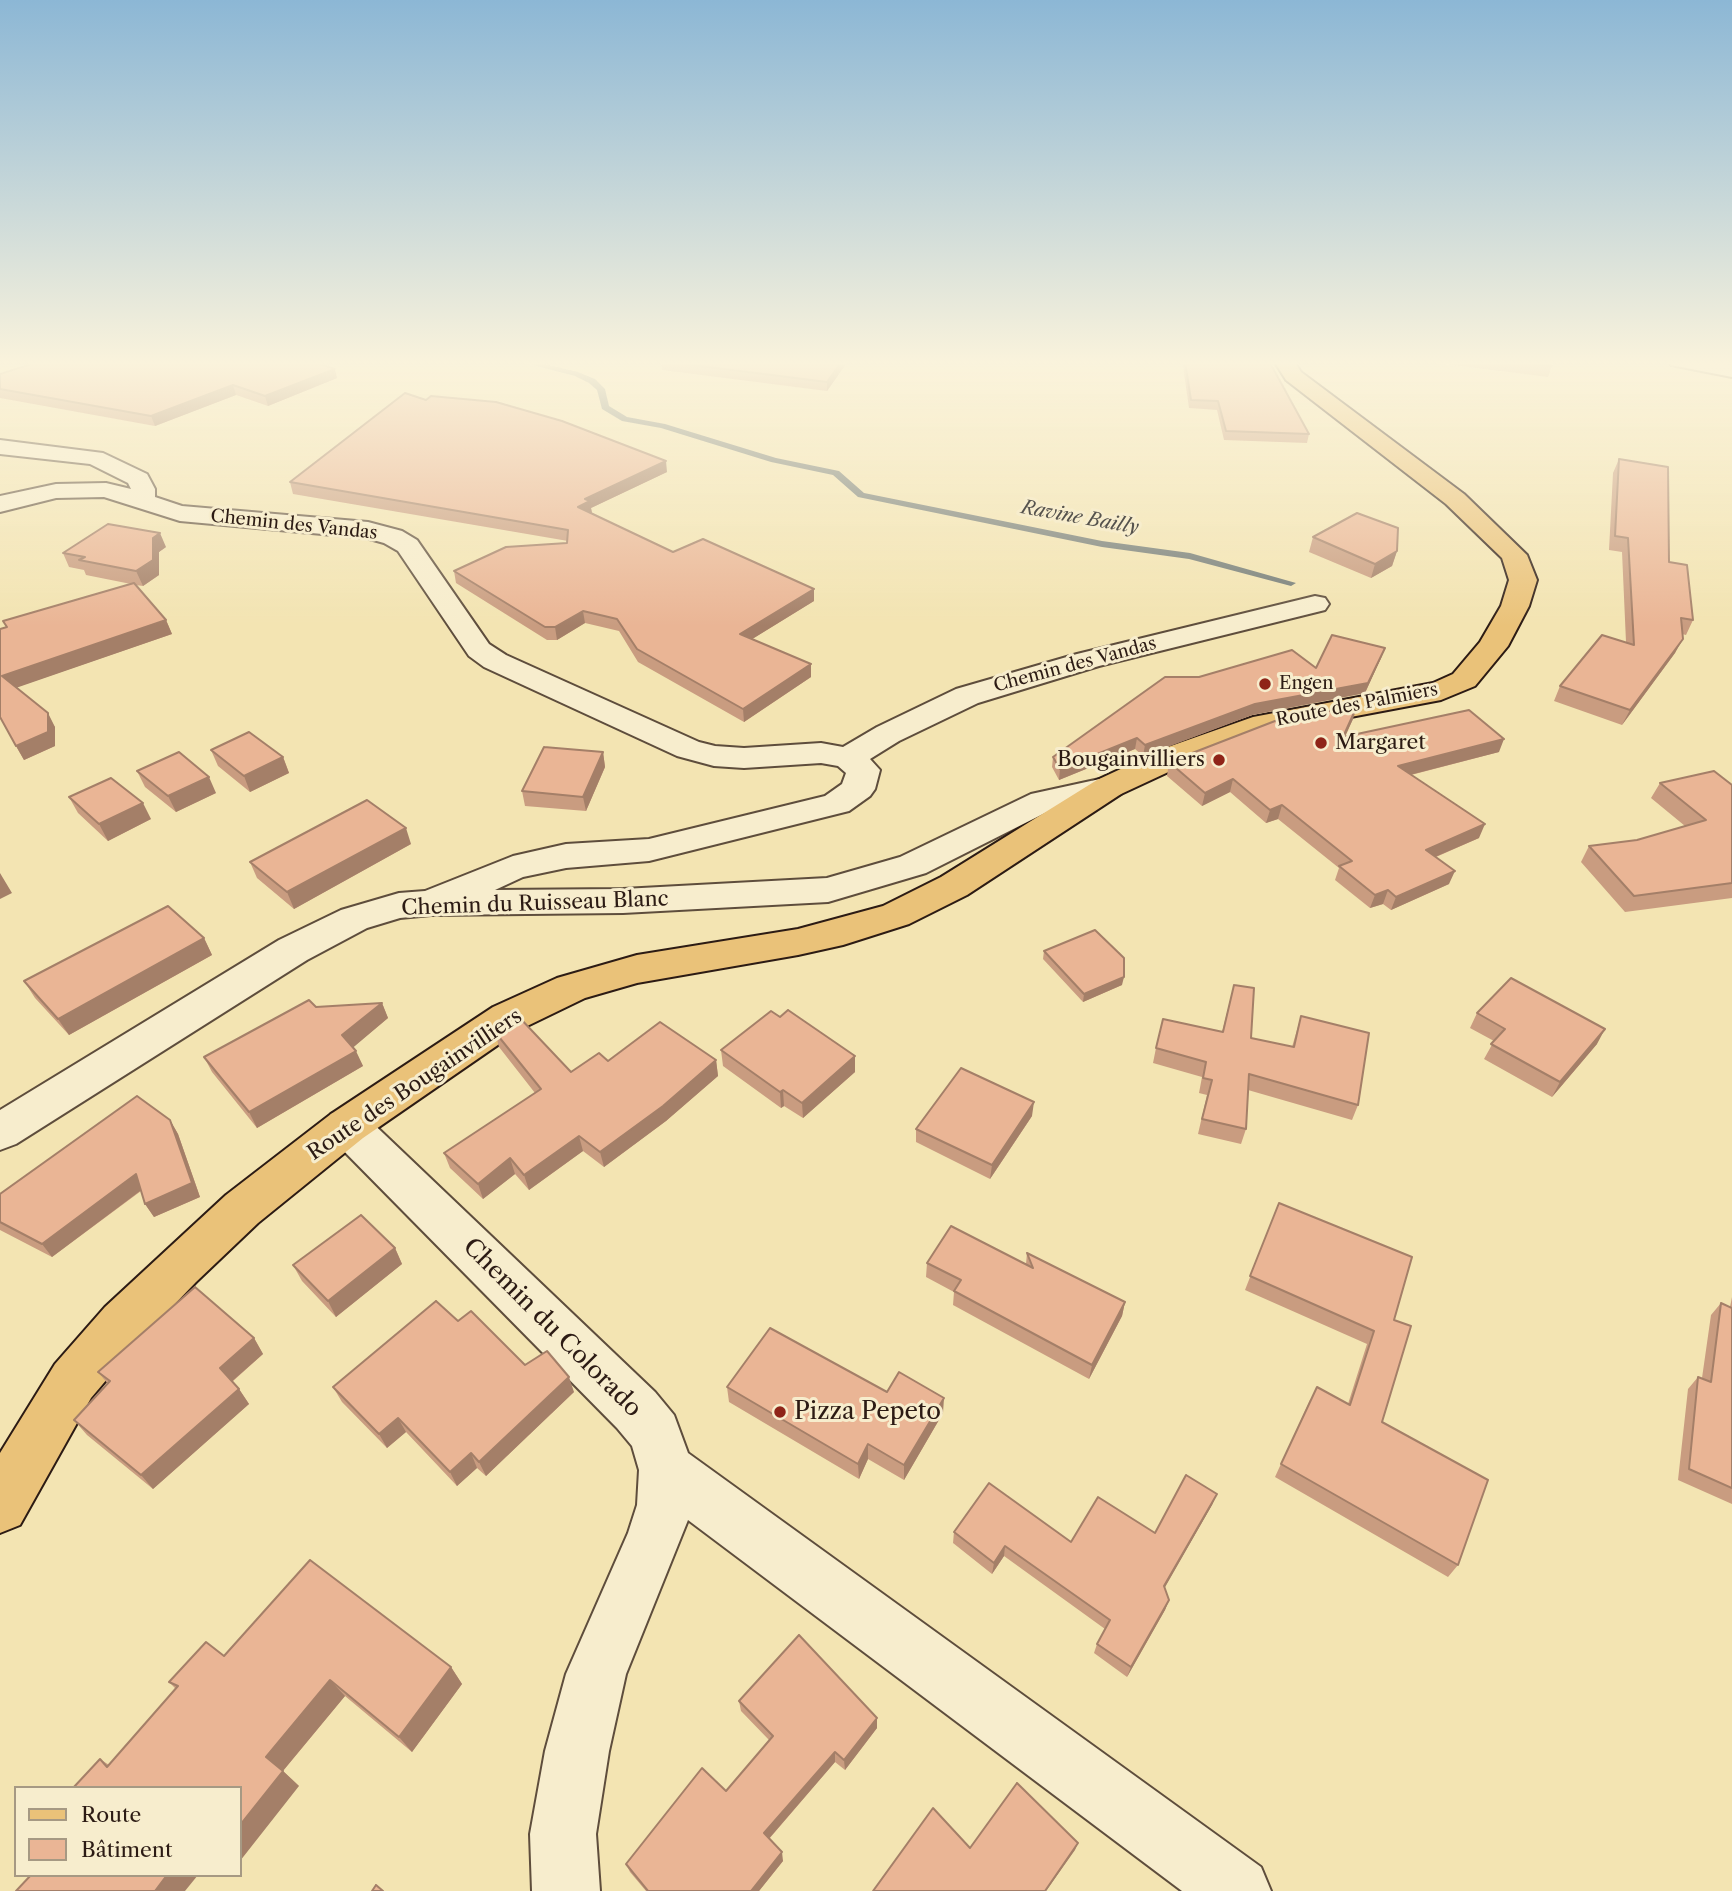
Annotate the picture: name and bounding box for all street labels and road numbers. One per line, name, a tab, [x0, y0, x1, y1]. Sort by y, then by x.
street label: Chemin des Vandas	[210, 505, 378, 545]
street label: Chemin des Vandas	[991, 633, 1159, 697]
street label: Route des Palmiers	[1274, 679, 1440, 731]
street label: Chemin du Ruisseau Blanc	[401, 887, 669, 921]
street label: Route des Bougainvilliers	[303, 1004, 527, 1166]
street label: Chemin du Colorado	[457, 1233, 647, 1423]

